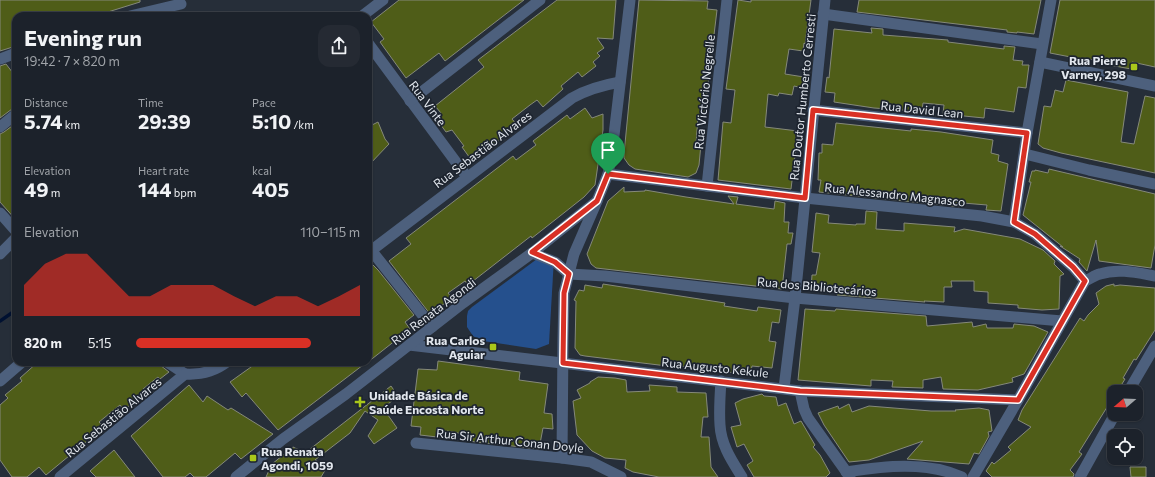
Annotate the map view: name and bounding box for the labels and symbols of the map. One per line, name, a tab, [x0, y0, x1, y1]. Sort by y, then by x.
street label: Rua Doutor Humberto Cerresti	[786, 13, 818, 181]
street label: Rua Victório Negrelle	[691, 34, 717, 150]
place label: Rua Pierre Varney, 298	[1061, 53, 1126, 81]
marker: Rua Pierre Varney, 298	[1129, 62, 1139, 72]
street label: Rua Vinte	[407, 78, 449, 128]
street label: Rua David Lean	[880, 98, 964, 120]
street label: Rua Sebastião Alvares	[430, 108, 534, 190]
pin	[591, 133, 625, 174]
street label: Rua Alessandro Magnasco	[824, 180, 966, 208]
street label: Rua dos Bibliotecários	[757, 274, 877, 298]
street label: Rua Renata Agondi	[388, 275, 478, 347]
place label: Rua Carlos Aguiar	[426, 333, 485, 361]
marker: Rua Carlos Aguiar	[488, 342, 498, 352]
street label: Rua Augusto Kekule	[661, 354, 769, 380]
street label: Rua Sebastião Alvares	[62, 374, 164, 460]
north arrow	[1107, 385, 1143, 421]
place label: Unidade Básica de Saúde Encosta Norte	[369, 388, 484, 416]
marker: Unidade Básica de Saúde Encosta Norte	[354, 396, 366, 408]
street label: Rua Sir Arthur Conan Doyle	[436, 425, 584, 455]
place label: Rua Renata Agondi, 1059	[261, 444, 333, 472]
marker: Rua Renata Agondi, 1059	[248, 453, 258, 463]

